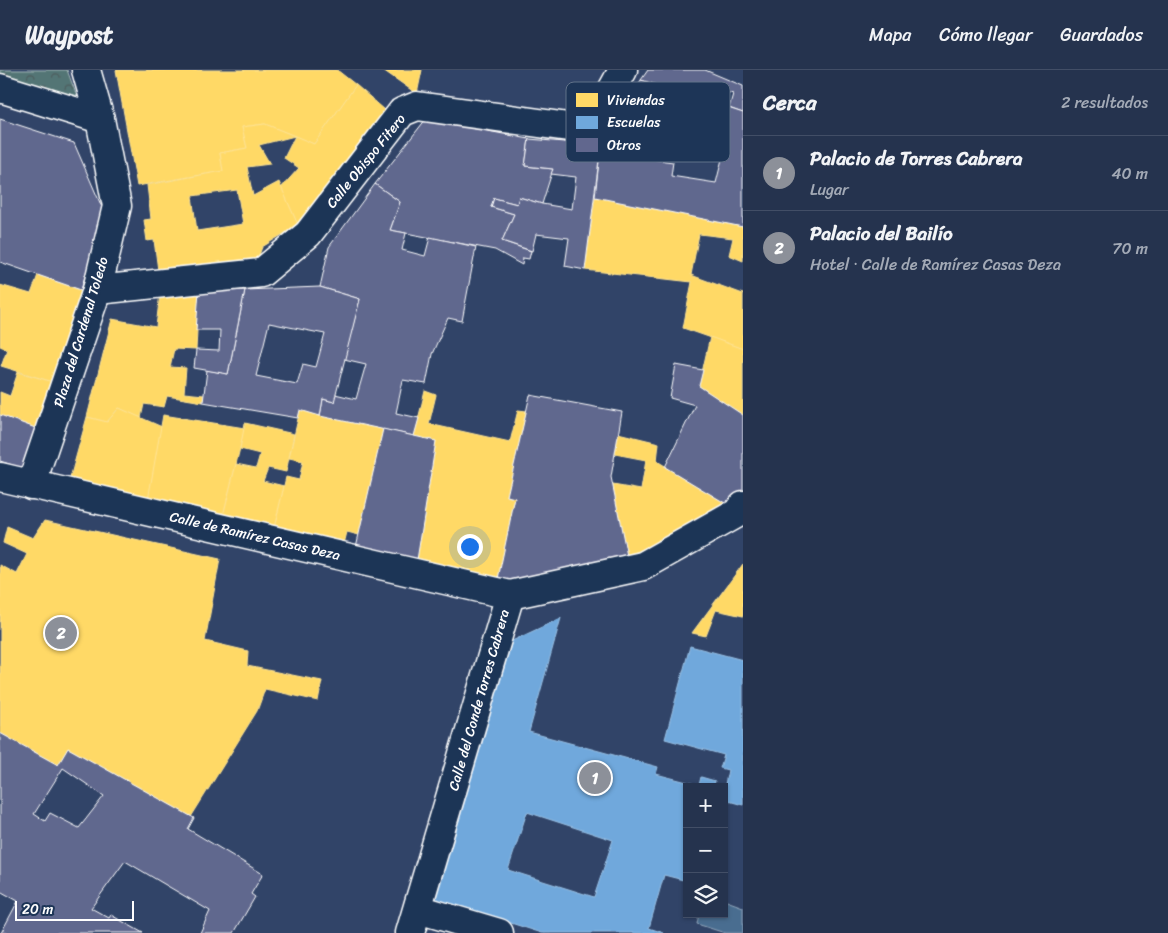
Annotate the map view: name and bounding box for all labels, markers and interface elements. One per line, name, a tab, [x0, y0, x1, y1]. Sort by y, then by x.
text: Waypost	[25, 14, 113, 56]
text: Mapa	[869, 19, 911, 51]
text: Cómo llegar	[939, 19, 1032, 51]
text: Guardados	[1060, 19, 1143, 51]
legend	[566, 82, 730, 162]
text: Cerca	[763, 84, 817, 122]
text: Viviendas	[607, 88, 665, 113]
text: 2 resultados	[1061, 88, 1148, 117]
street label: Calle Obispo Fitero	[320, 108, 412, 214]
text: Escuelas	[607, 110, 661, 135]
text: Otros	[607, 133, 641, 158]
text: Palacio de Torres Cabrera	[810, 142, 1023, 175]
text: 1	[776, 159, 782, 188]
text: 40 m	[1111, 159, 1148, 188]
text: Lugar	[810, 175, 849, 204]
text: Palacio del Bailío	[810, 217, 953, 250]
text: 2	[774, 234, 784, 263]
text: 70 m	[1112, 234, 1148, 263]
text: Hotel · Calle de Ramírez Casas Deza	[810, 250, 1061, 279]
street label: Plaza del Cardenal Toledo	[46, 254, 116, 410]
street label: Calle de Ramírez Casas Deza	[167, 504, 343, 568]
your location	[457, 534, 483, 560]
street label: Calle del Conde Torres Cabrera	[441, 606, 517, 794]
pin: 2	[45, 614, 77, 652]
pin: 1	[579, 759, 611, 797]
map controls	[683, 783, 728, 918]
button: +	[683, 783, 728, 828]
button: −	[683, 828, 728, 873]
button: layers	[683, 873, 728, 918]
text: 20 m	[22, 897, 53, 922]
scale bar	[15, 898, 134, 921]

